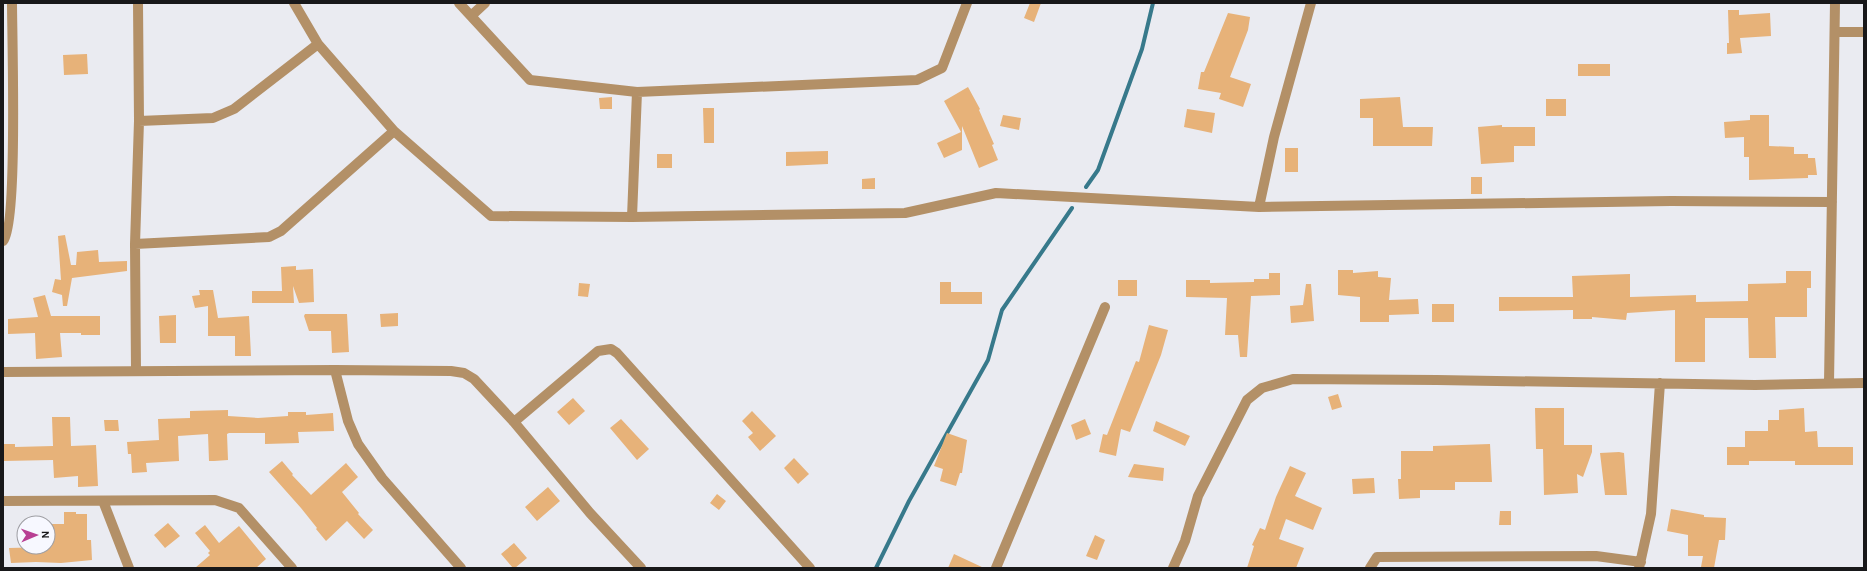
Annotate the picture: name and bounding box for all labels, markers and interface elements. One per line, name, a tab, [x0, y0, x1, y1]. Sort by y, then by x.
north arrow	[16, 515, 56, 555]
text: N	[40, 531, 51, 539]

